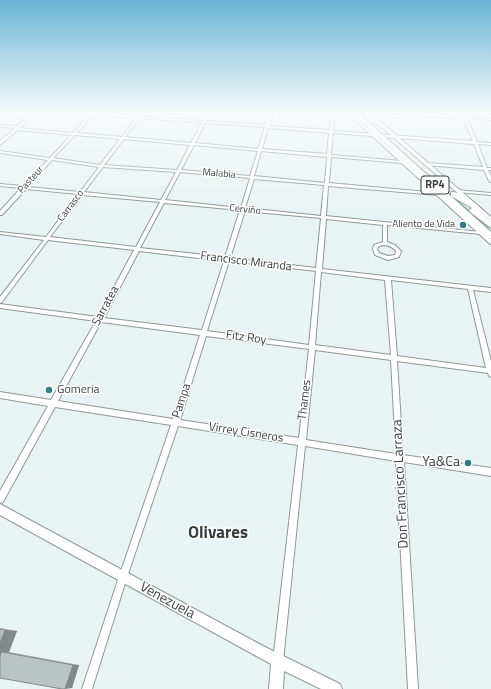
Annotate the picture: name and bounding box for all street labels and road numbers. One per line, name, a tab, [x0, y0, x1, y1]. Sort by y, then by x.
street label: Pasteur	[16, 164, 46, 196]
street label: Malabia	[202, 167, 236, 181]
road number: RP4	[421, 176, 449, 194]
street label: Carrasco	[55, 188, 87, 224]
street label: Cerviño	[229, 202, 261, 218]
street label: Francisco Miranda	[200, 249, 292, 275]
street label: Sarratea	[90, 284, 122, 328]
street label: Fitz Roy	[225, 328, 267, 348]
street label: Thames	[295, 379, 315, 421]
street label: Pampa	[170, 382, 194, 420]
street label: Don Francisco Larraza	[389, 419, 413, 549]
street label: Virrey Cisneros	[208, 420, 284, 446]
street label: Venezuela	[136, 579, 198, 623]

